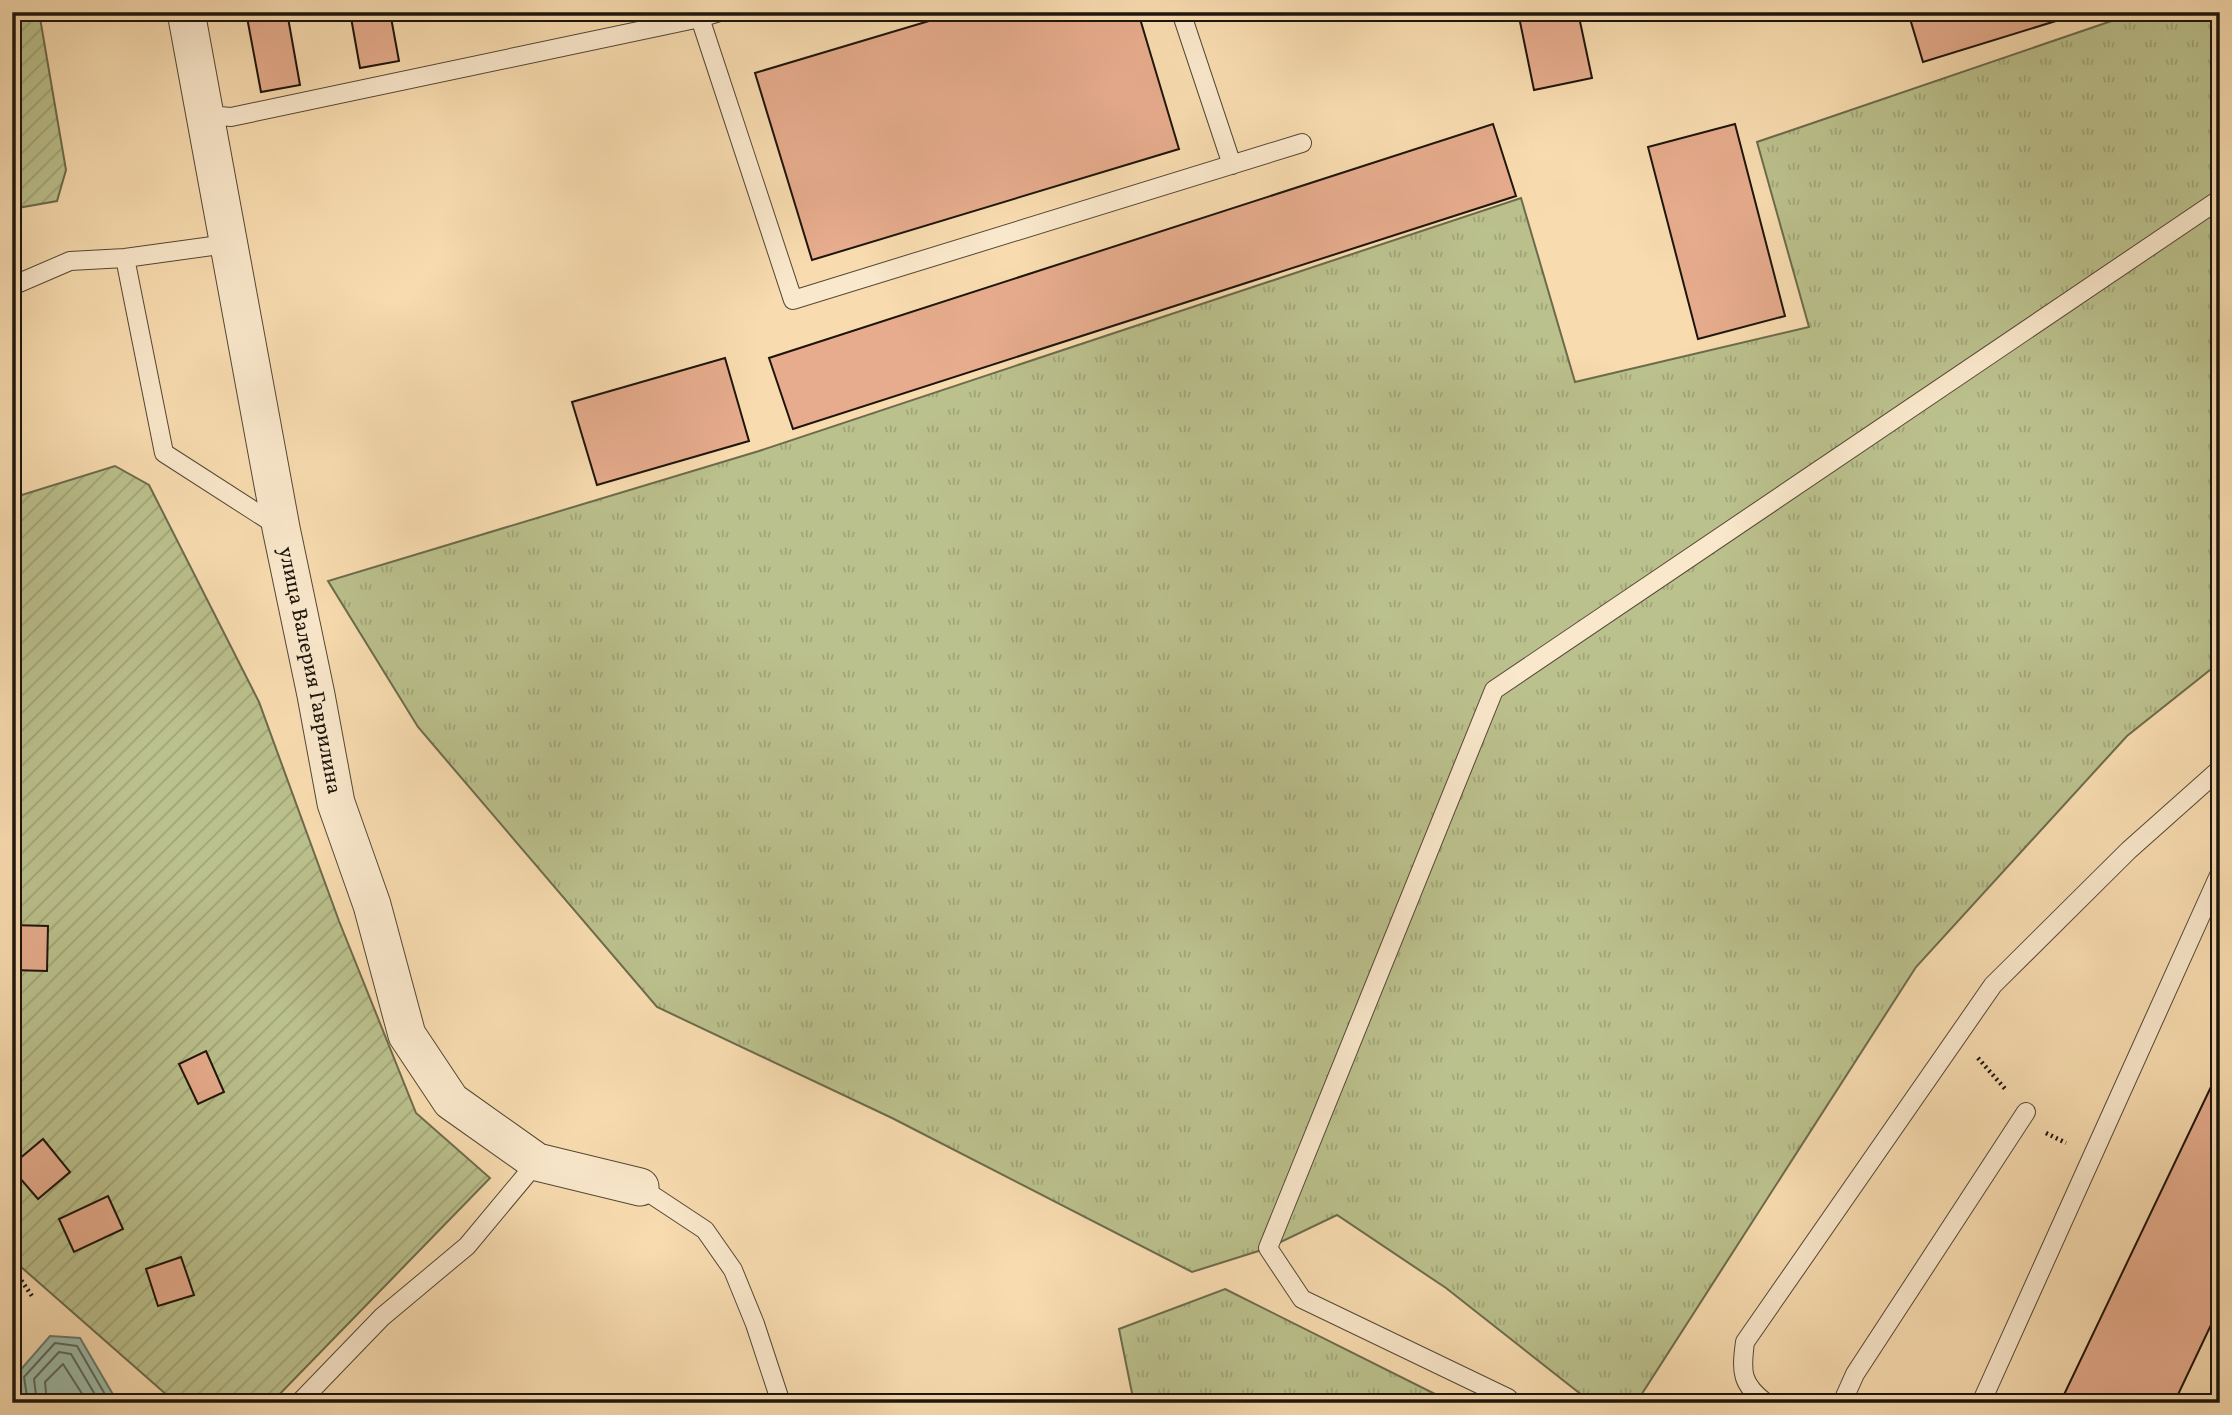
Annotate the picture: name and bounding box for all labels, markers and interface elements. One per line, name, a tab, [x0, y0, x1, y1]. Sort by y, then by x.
street label: улица Валерия Гаврилина	[271, 544, 349, 797]

